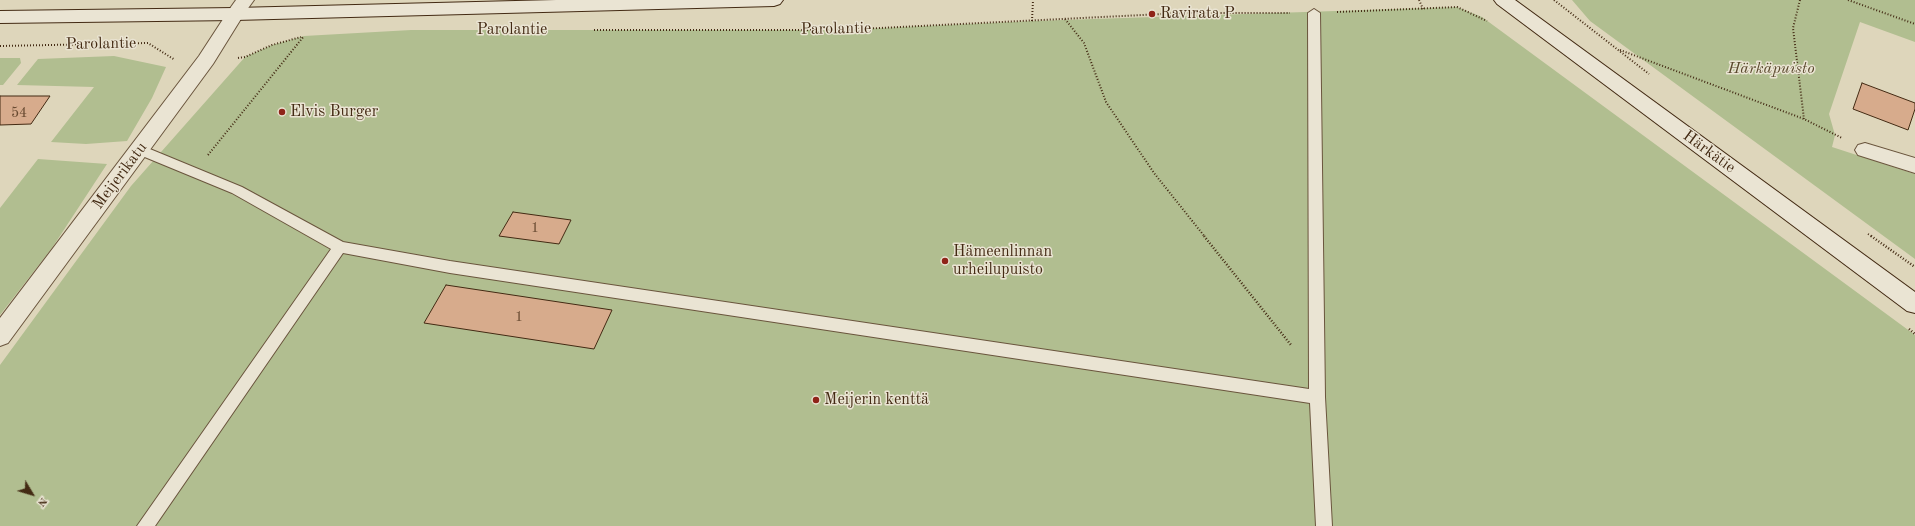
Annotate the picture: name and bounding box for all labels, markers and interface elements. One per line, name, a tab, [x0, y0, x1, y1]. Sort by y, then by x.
place label: Ravirata P	[1160, 4, 1235, 24]
marker: Ravirata P	[1147, 9, 1157, 19]
street label: Parolantie	[800, 19, 872, 39]
street label: Parolantie	[477, 20, 547, 40]
street label: Parolantie	[65, 34, 137, 54]
park label: Härkäpuisto	[1727, 59, 1815, 79]
place label: Elvis Burger	[290, 102, 378, 122]
house number: 54	[11, 105, 27, 121]
marker: Elvis Burger	[277, 107, 287, 117]
street label: Härkätie	[1679, 126, 1739, 178]
street label: Meijerikatu	[89, 139, 151, 213]
house number: 1	[531, 220, 539, 236]
place label: Hämeenlinnan urheilupuisto	[953, 242, 1052, 280]
marker: Hämeenlinnan urheilupuisto	[940, 256, 950, 266]
house number: 1	[515, 309, 523, 325]
place label: Meijerin kenttä	[824, 390, 929, 410]
marker: Meijerin kenttä	[811, 395, 821, 405]
north arrow	[12, 474, 52, 514]
text: N	[35, 495, 49, 508]

